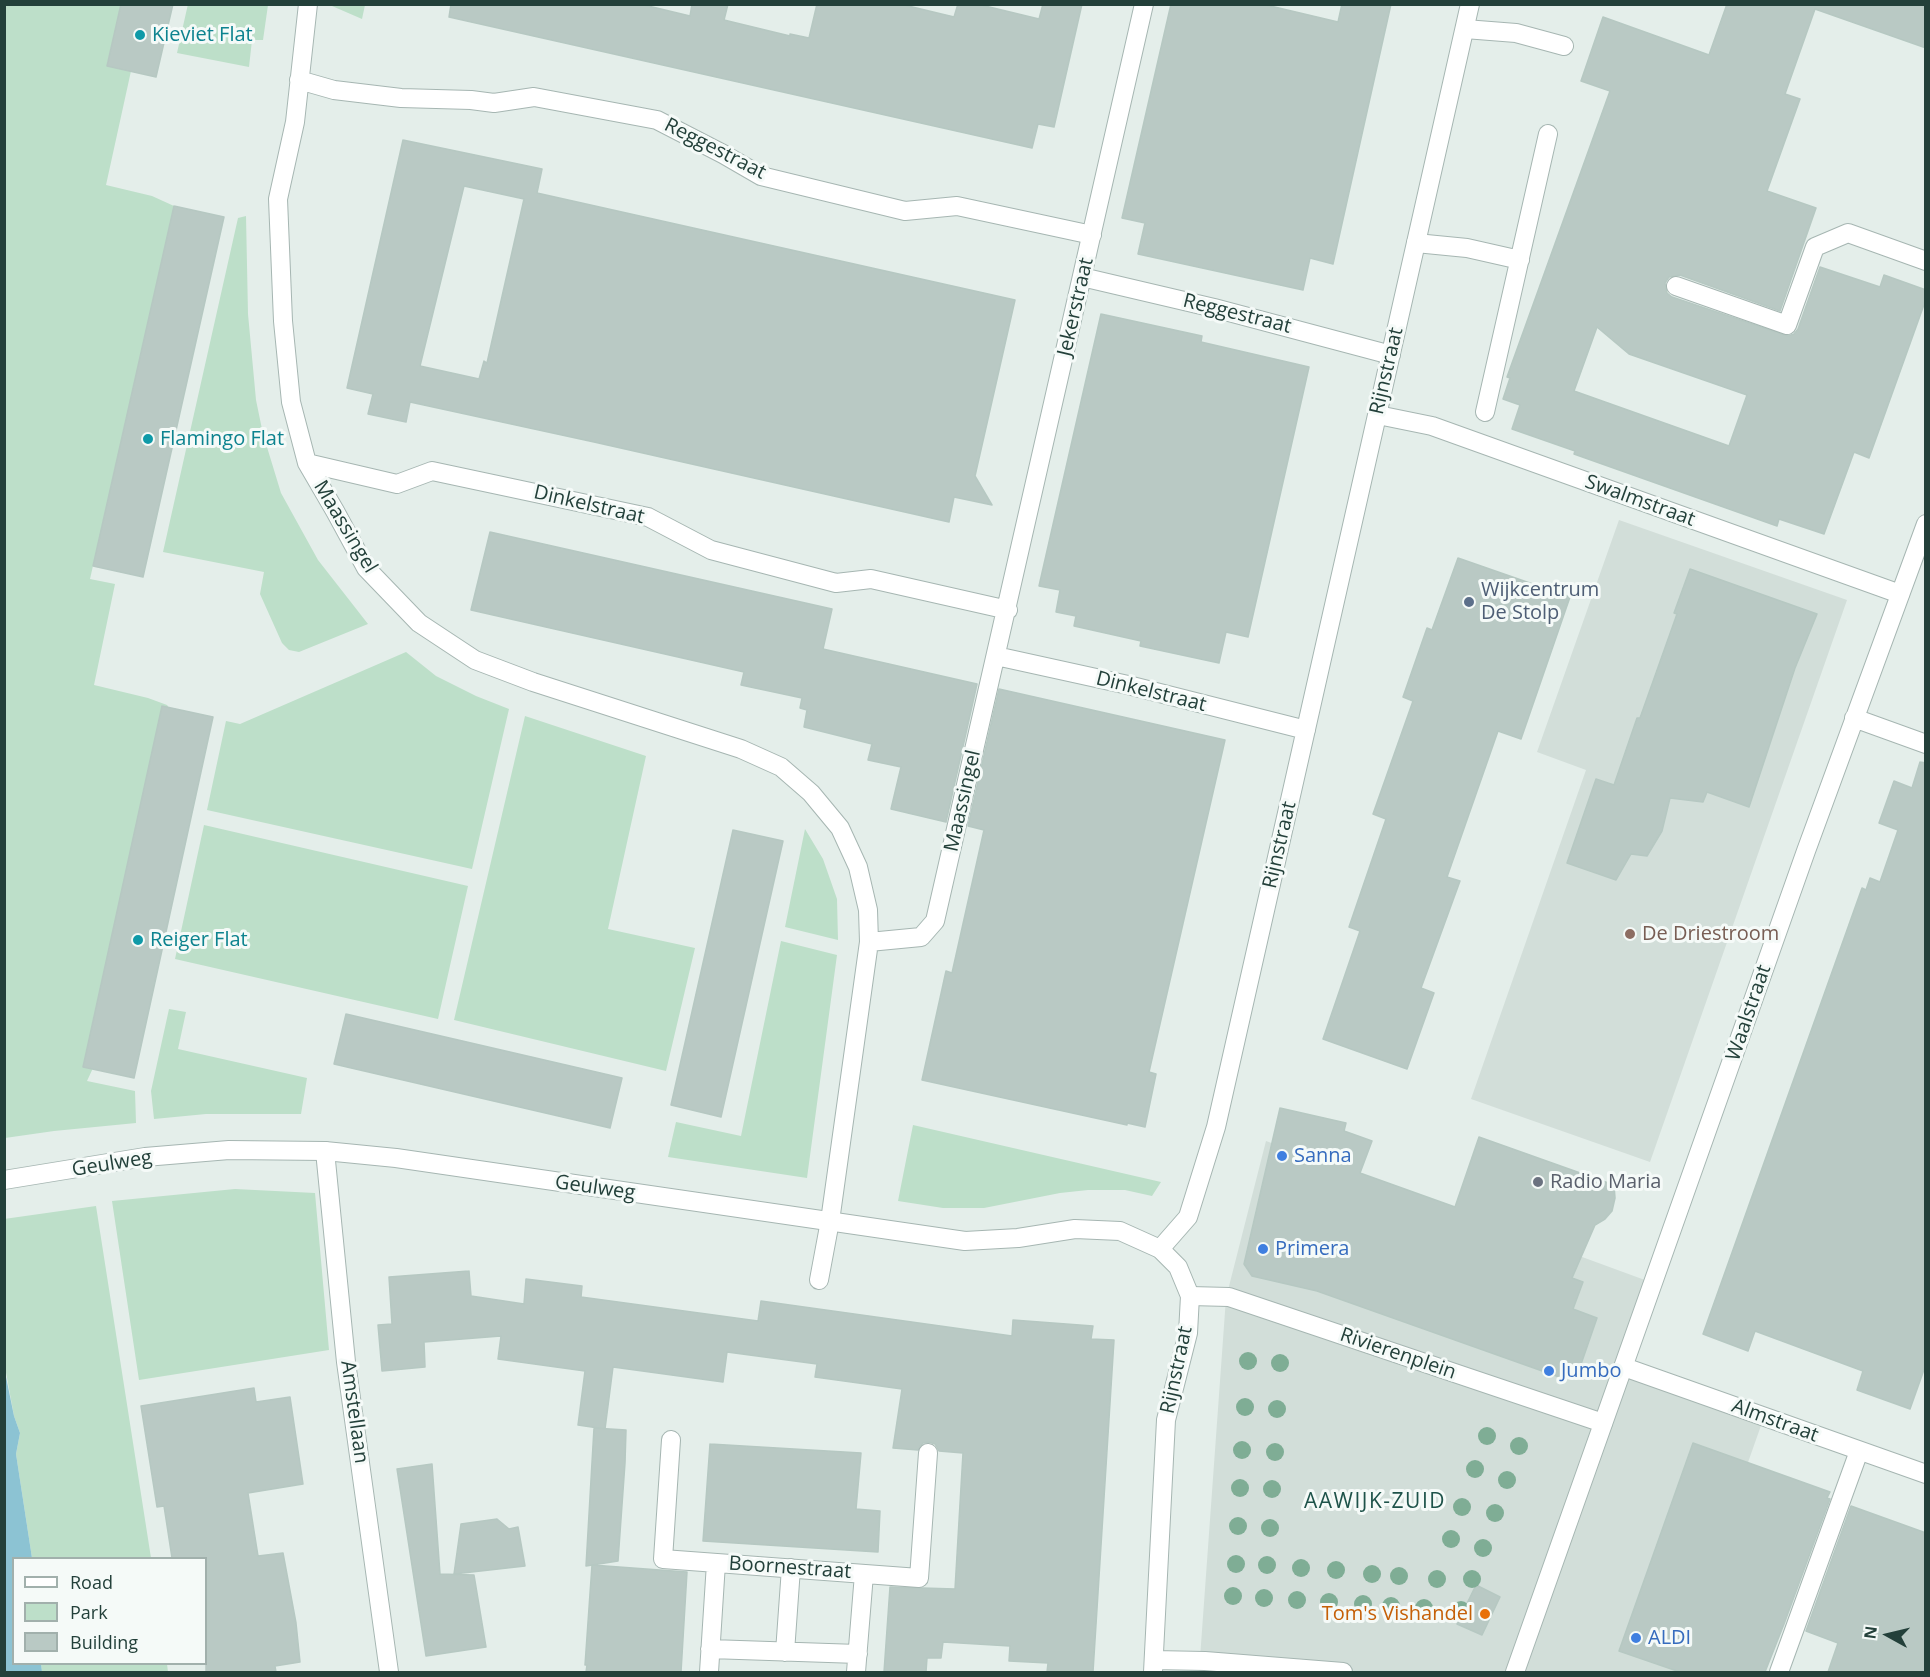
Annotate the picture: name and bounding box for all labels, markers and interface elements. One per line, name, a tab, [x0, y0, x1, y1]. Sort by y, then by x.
place label: Kieviet Flat	[152, 23, 253, 47]
marker: Kieviet Flat	[133, 28, 147, 42]
street label: Reggestraat	[660, 113, 770, 185]
street label: Jekerstraat	[1053, 255, 1099, 359]
street label: Reggestraat	[1180, 289, 1294, 339]
street label: Rijnstraat	[1365, 325, 1409, 417]
place label: Flamingo Flat	[160, 427, 284, 451]
marker: Flamingo Flat	[141, 432, 155, 446]
street label: Swalmstraat	[1582, 470, 1698, 532]
street label: Maassingel	[308, 476, 382, 578]
street label: Dinkelstraat	[531, 481, 647, 529]
place label: Wijkcentrum De Stolp	[1481, 578, 1599, 625]
marker: Wijkcentrum De Stolp	[1462, 595, 1476, 609]
street label: Dinkelstraat	[1093, 667, 1209, 717]
street label: Maassingel	[940, 748, 986, 854]
street label: Rijnstraat	[1258, 799, 1302, 891]
place label: De Driestroom	[1642, 922, 1779, 946]
marker: De Driestroom	[1623, 927, 1637, 941]
place label: Reiger Flat	[150, 928, 248, 952]
marker: Reiger Flat	[131, 933, 145, 947]
street label: Waalstraat	[1721, 962, 1777, 1064]
place label: Sanna	[1294, 1144, 1352, 1168]
street label: Geulweg	[70, 1146, 154, 1182]
marker: Sanna	[1275, 1149, 1289, 1163]
place label: Radio Maria	[1550, 1170, 1661, 1194]
street label: Geulweg	[553, 1171, 637, 1205]
marker: Radio Maria	[1531, 1175, 1545, 1189]
place label: Primera	[1275, 1237, 1349, 1261]
marker: Primera	[1256, 1242, 1270, 1256]
street label: Rivierenplein	[1337, 1323, 1459, 1385]
street label: Rijnstraat	[1156, 1324, 1198, 1416]
street label: Amstellaan	[335, 1359, 373, 1465]
place label: Jumbo	[1561, 1359, 1621, 1383]
marker: Jumbo	[1542, 1364, 1556, 1378]
street label: Almstraat	[1728, 1394, 1822, 1448]
district label: AAWIJK-ZUID	[1304, 1489, 1446, 1515]
street label: Boornestraat	[728, 1552, 852, 1584]
legend	[12, 1557, 207, 1665]
text: Road	[70, 1570, 113, 1594]
text: Park	[70, 1600, 108, 1624]
place label: Tom's Vishandel	[1322, 1602, 1473, 1626]
north arrow	[1858, 1605, 1918, 1665]
marker: Tom's Vishandel	[1478, 1607, 1492, 1621]
text: N	[1858, 1625, 1882, 1640]
place label: ALDI	[1648, 1626, 1691, 1650]
text: Building	[70, 1630, 138, 1654]
marker: ALDI	[1629, 1631, 1643, 1645]

